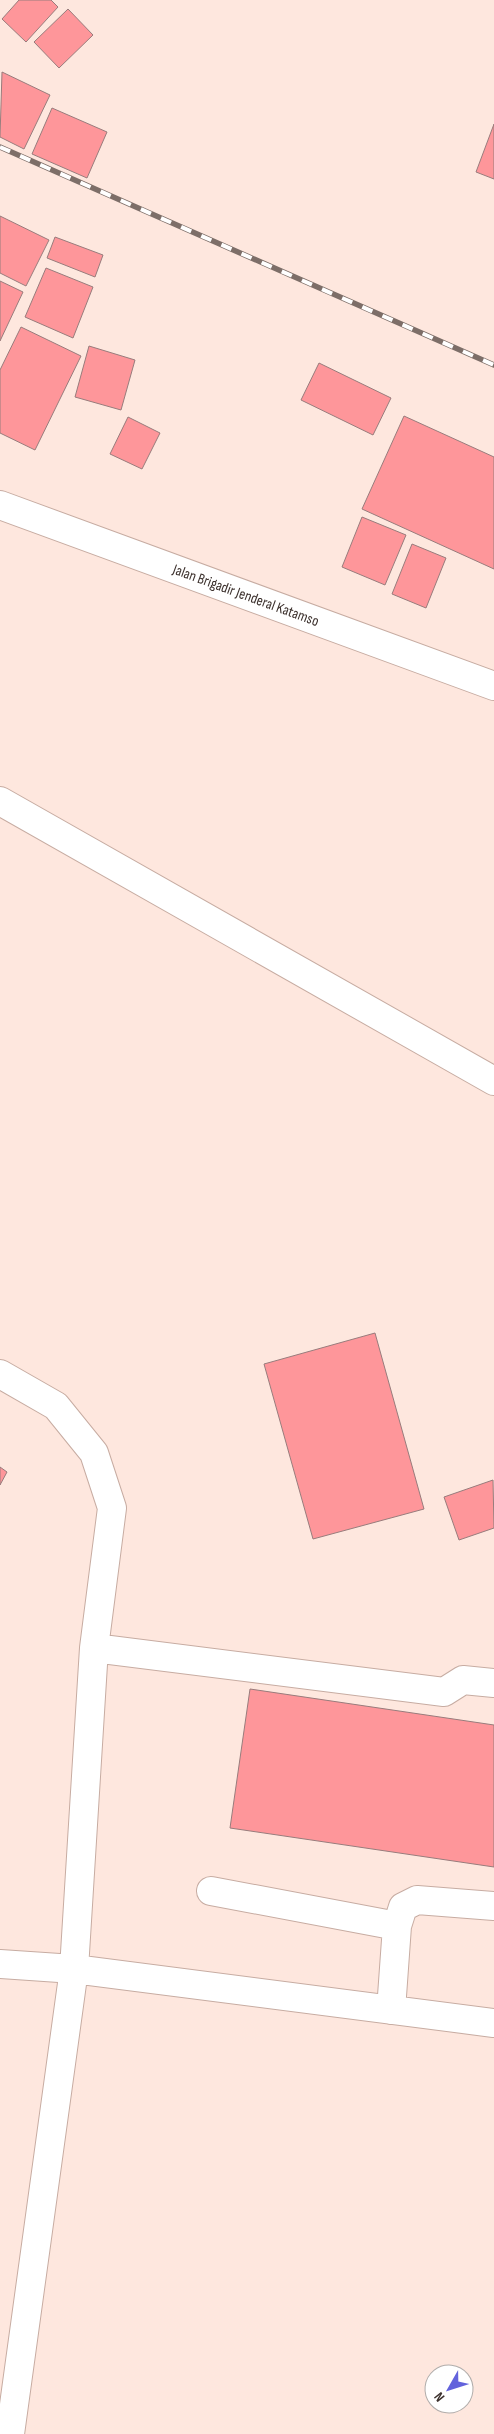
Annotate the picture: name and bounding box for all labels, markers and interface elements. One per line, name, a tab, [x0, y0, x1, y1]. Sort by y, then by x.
street label: Jalan Brigadir Jenderal Katamso	[169, 560, 322, 631]
north arrow	[424, 2364, 474, 2414]
text: N	[430, 2389, 448, 2405]

